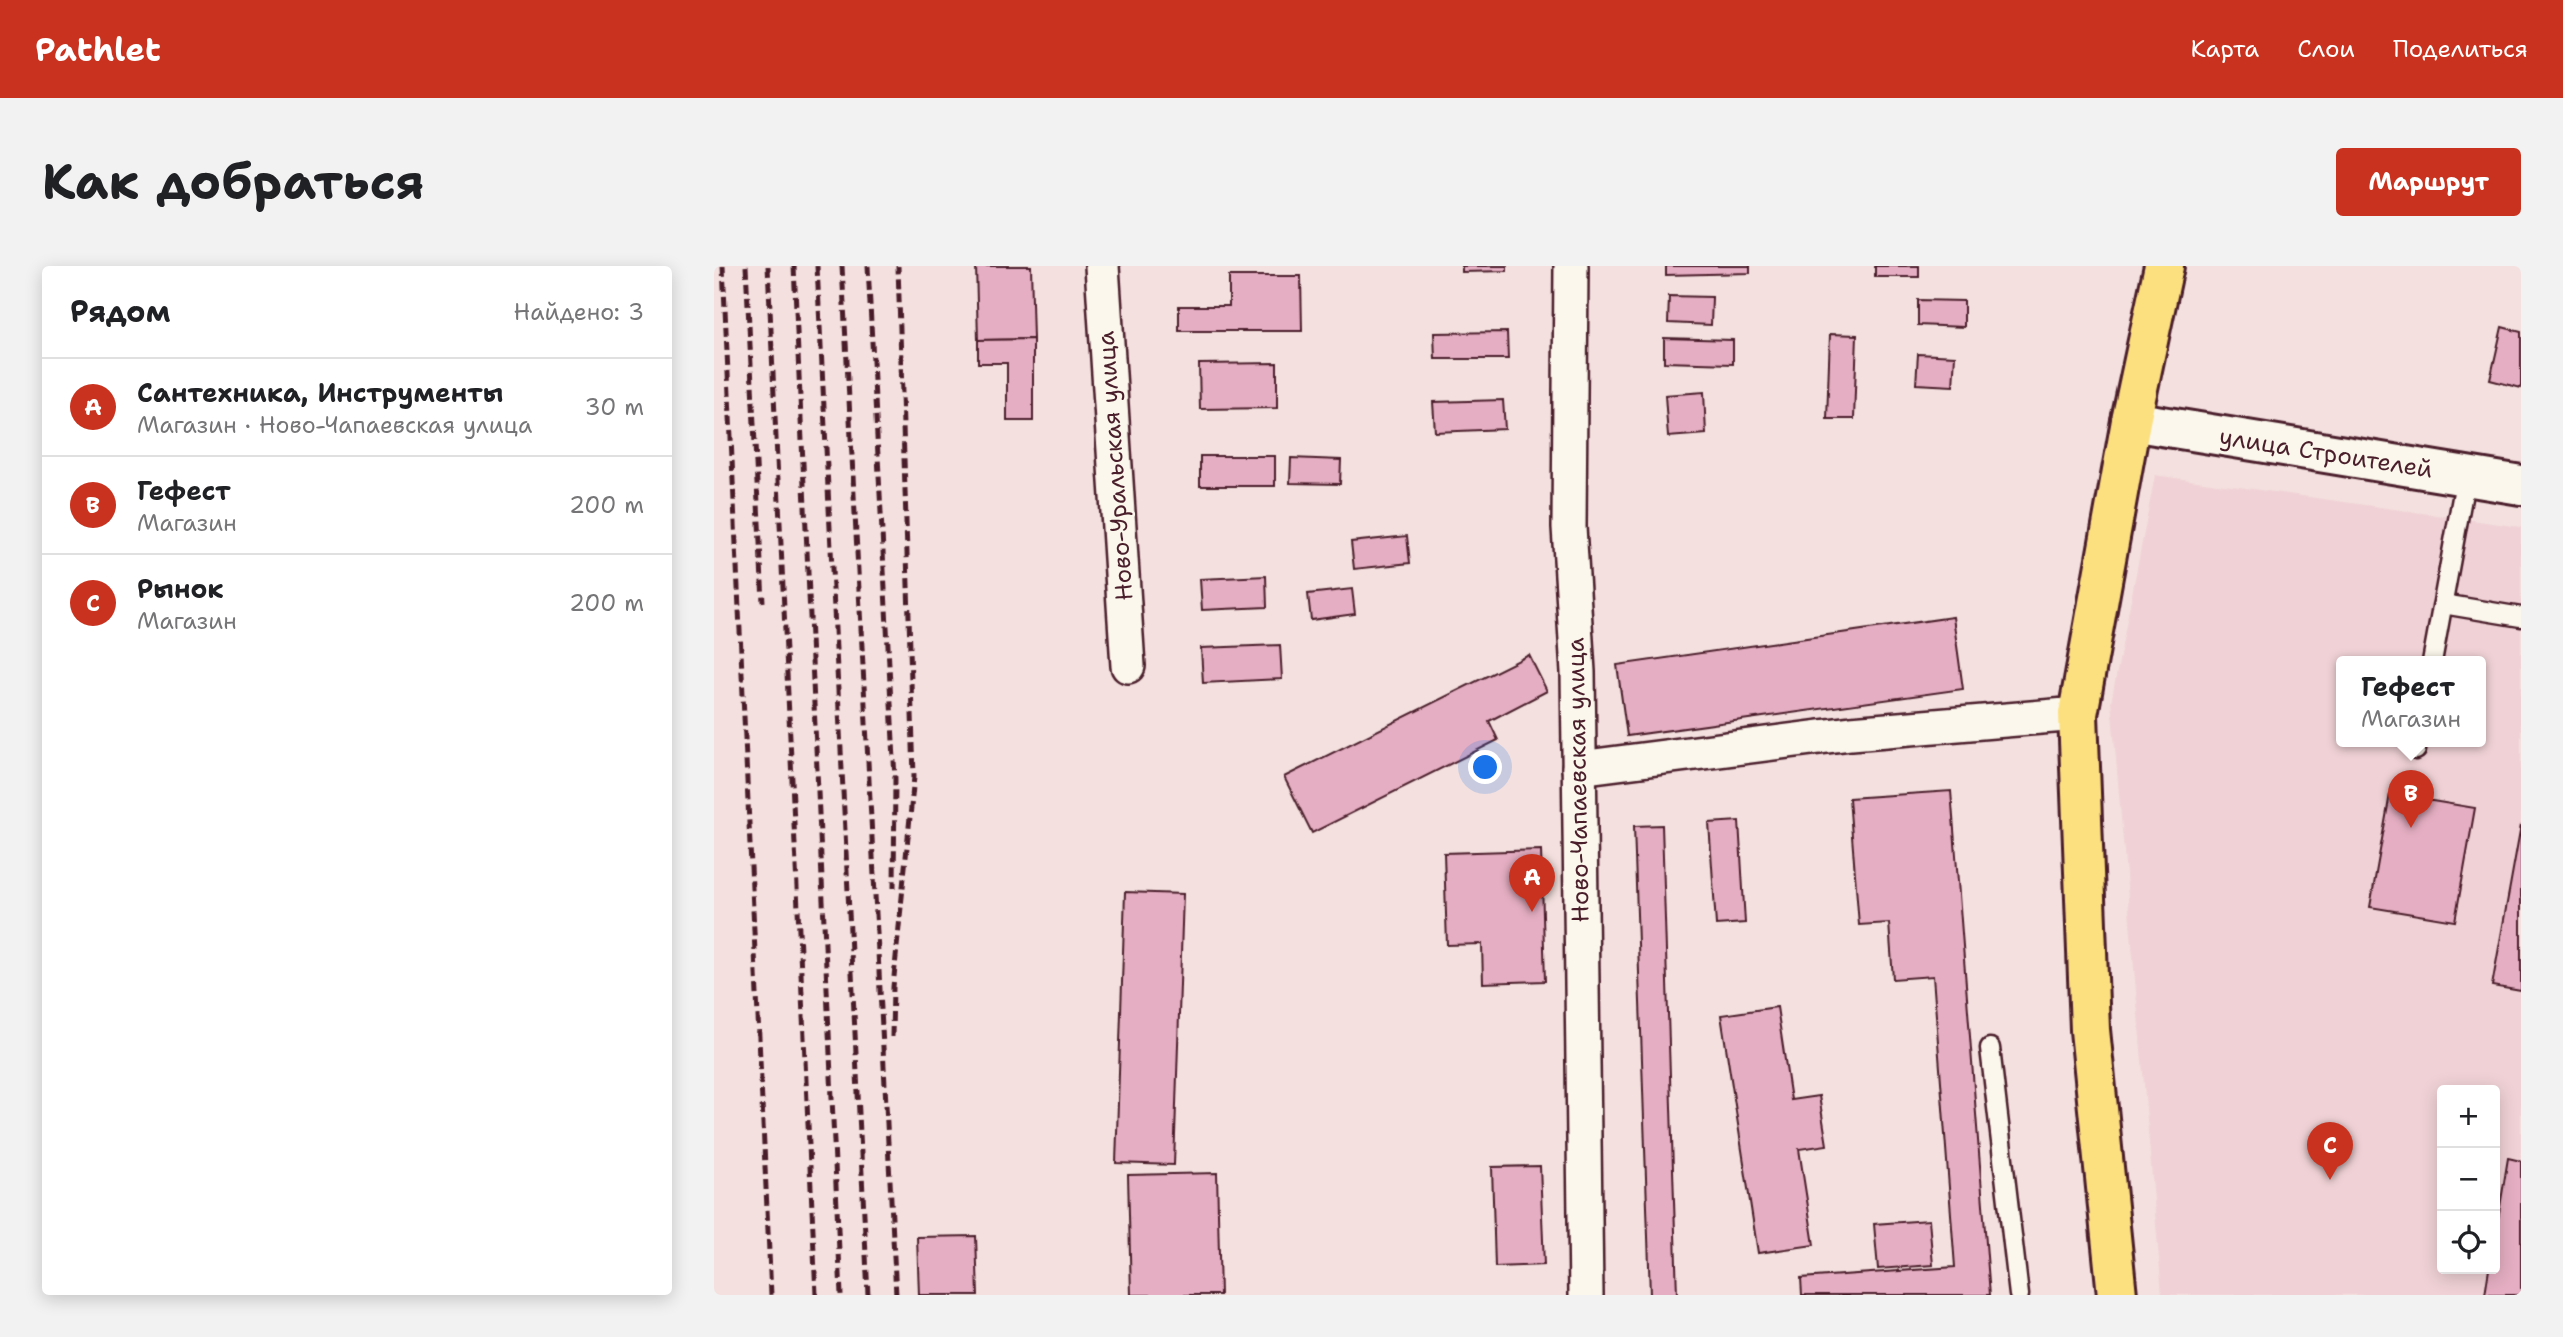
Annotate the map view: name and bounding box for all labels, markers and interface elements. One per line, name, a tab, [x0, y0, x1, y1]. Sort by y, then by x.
text: Pathlet	[35, 27, 161, 72]
text: Карта	[2191, 33, 2259, 65]
text: Слои	[2297, 33, 2355, 65]
text: Поделиться	[2393, 33, 2528, 65]
button: Маршрут	[2336, 148, 2521, 216]
text: Как добраться	[42, 149, 424, 215]
text: Рядом	[70, 291, 170, 332]
text: Найдено: 3	[514, 297, 644, 327]
street label: Ново-Уральская улица	[1090, 330, 1140, 602]
text: Сантехника, Инструменты	[137, 375, 503, 410]
text: A	[84, 392, 102, 422]
text: 30 m	[585, 392, 644, 422]
text: Магазин · Ново-Чапаевская улица	[137, 410, 532, 440]
street label: улица Строителей	[2217, 420, 2435, 486]
text: Гефест	[137, 473, 231, 508]
text: B	[86, 490, 100, 520]
text: 200 m	[569, 490, 644, 520]
text: Магазин	[137, 508, 237, 538]
text: Рынок	[137, 571, 224, 606]
text: C	[86, 588, 100, 618]
text: 200 m	[569, 588, 644, 618]
text: Магазин	[137, 606, 237, 636]
street label: Ново-Чапаевская улица	[1560, 637, 1596, 923]
popup	[2336, 656, 2486, 747]
text: Гефест	[2361, 669, 2455, 704]
text: Магазин	[2361, 704, 2461, 734]
your location	[1468, 750, 1502, 784]
pin: B	[2388, 770, 2434, 828]
pin: A	[1509, 854, 1555, 912]
map controls	[2437, 1085, 2500, 1274]
button: +	[2437, 1085, 2500, 1148]
pin: C	[2307, 1122, 2353, 1180]
button: −	[2437, 1148, 2500, 1211]
button: locate	[2437, 1211, 2500, 1274]

